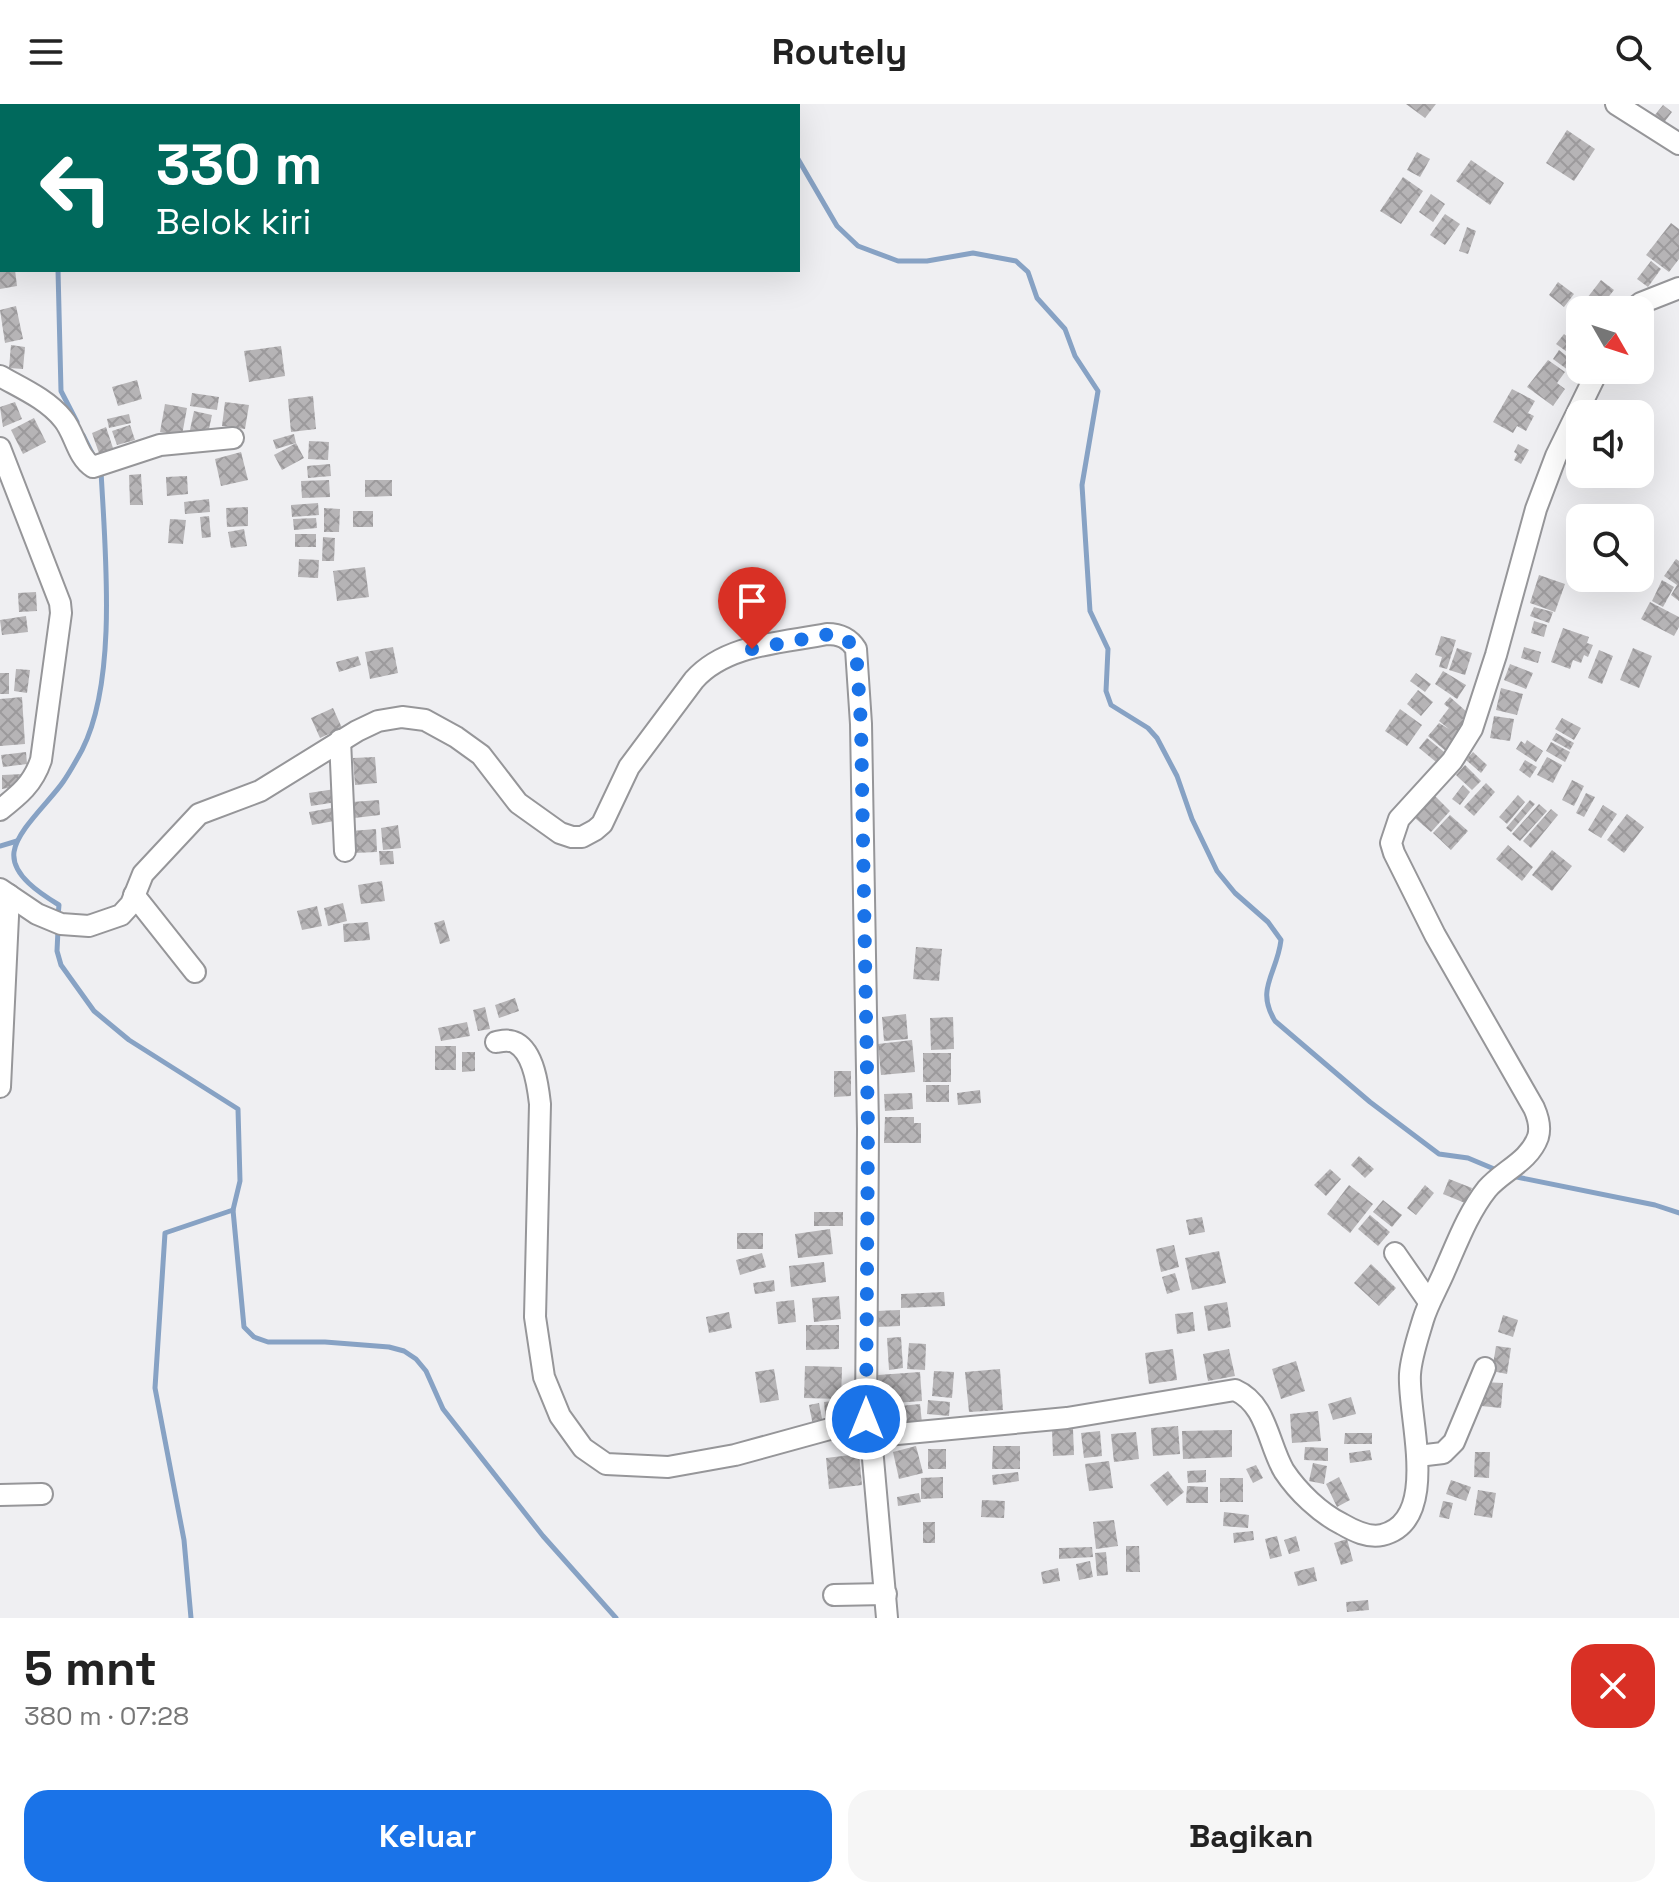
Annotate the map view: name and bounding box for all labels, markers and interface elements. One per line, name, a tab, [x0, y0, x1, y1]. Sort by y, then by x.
text: Routely	[772, 29, 907, 75]
icon: menu	[24, 30, 68, 74]
icon: search	[1611, 30, 1655, 74]
text: 330 m	[156, 129, 322, 200]
icon: left	[24, 136, 128, 240]
text: Belok kiri	[156, 199, 311, 245]
north arrow	[1566, 296, 1654, 384]
map controls	[1566, 296, 1654, 592]
button: sound	[1566, 400, 1654, 488]
button: search	[1566, 504, 1654, 592]
pin	[718, 567, 786, 649]
icon: arrive	[730, 579, 774, 623]
position arrow	[824, 1377, 908, 1461]
text: 5 mnt	[24, 1638, 157, 1699]
button: close	[1571, 1644, 1655, 1728]
text: 380 m · 07:28	[24, 1699, 189, 1733]
button: Keluar	[24, 1790, 832, 1882]
button: Bagikan	[848, 1790, 1655, 1882]

